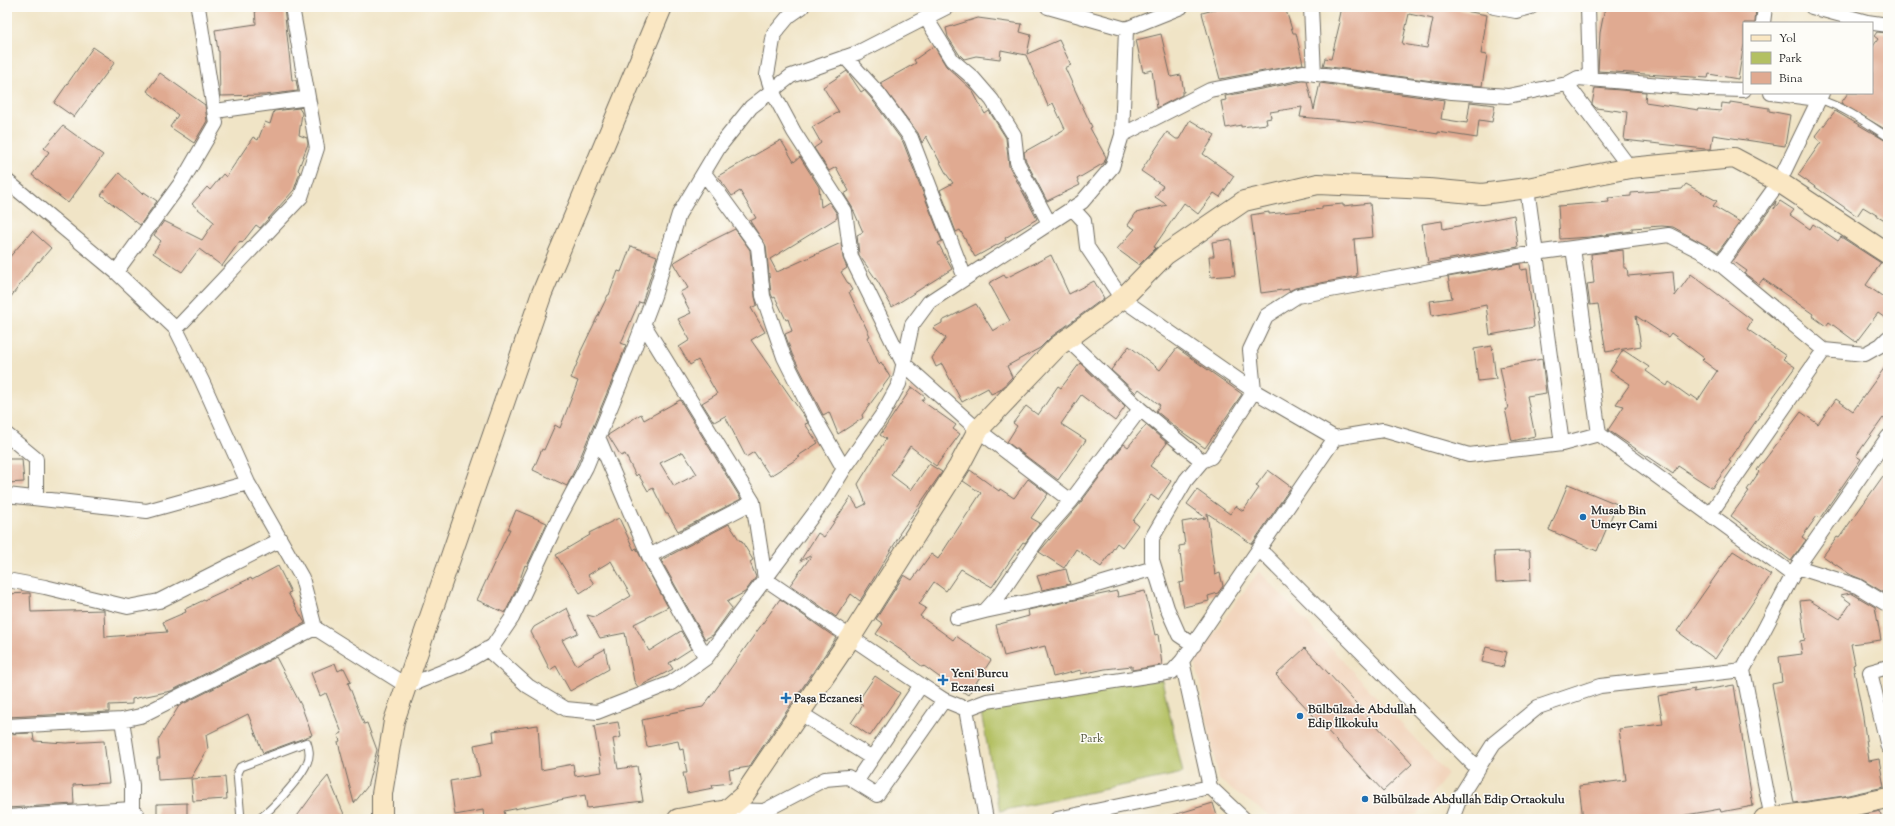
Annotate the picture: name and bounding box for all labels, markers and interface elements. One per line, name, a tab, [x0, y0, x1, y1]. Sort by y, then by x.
legend	[1743, 22, 1873, 94]
text: Yol	[1779, 30, 1797, 48]
text: Park	[1779, 50, 1802, 68]
text: Bina	[1779, 70, 1803, 88]
place label: Musab Bin Umeyr Cami	[1590, 502, 1658, 534]
marker: Musab Bin Umeyr Cami	[1578, 512, 1588, 522]
place label: Yeni Burcu Eczanesi	[950, 665, 1008, 697]
marker: Yeni Burcu Eczanesi	[938, 675, 948, 685]
place label: Paşa Eczanesi	[793, 690, 863, 708]
marker: Paşa Eczanesi	[781, 693, 791, 703]
place label: Bülbülzade Abdullah Edip İlkokulu	[1307, 701, 1417, 733]
marker: Bülbülzade Abdullah Edip İlkokulu	[1295, 711, 1305, 721]
park label: Park	[1081, 730, 1104, 748]
place label: Bülbülzade Abdullah Edip Ortaokulu	[1372, 791, 1565, 809]
marker: Bülbülzade Abdullah Edip Ortaokulu	[1360, 794, 1370, 804]

